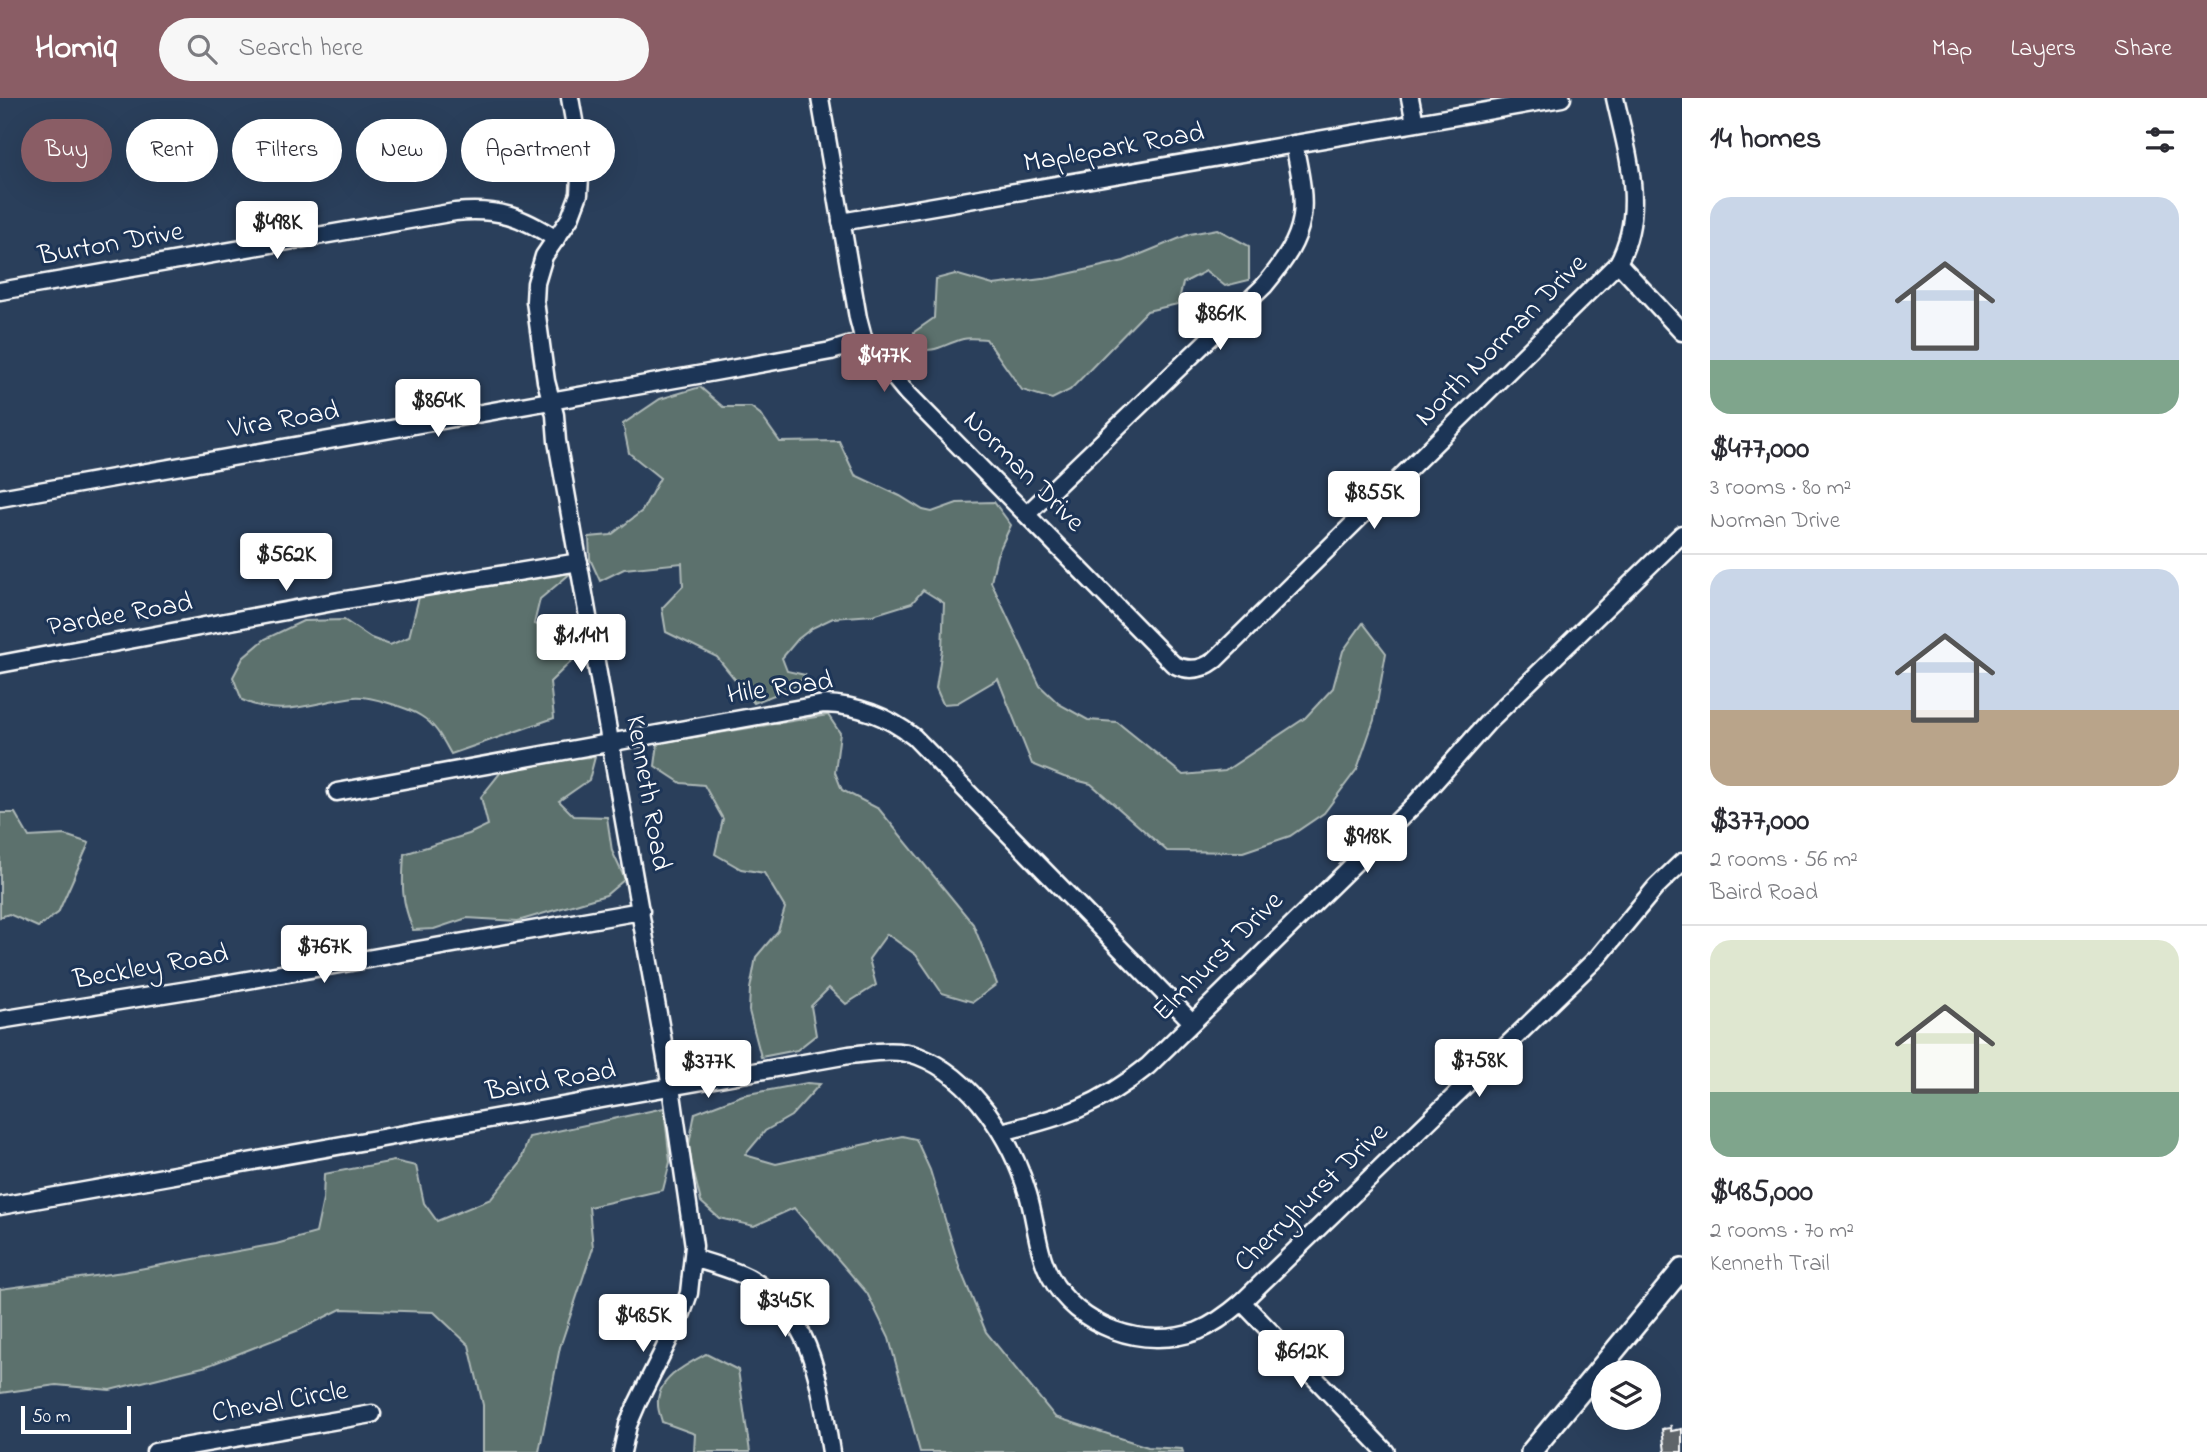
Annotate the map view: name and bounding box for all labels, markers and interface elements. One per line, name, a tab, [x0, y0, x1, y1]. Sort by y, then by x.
search box	[159, 18, 649, 81]
text: Homiq	[35, 25, 117, 73]
icon: search	[183, 30, 221, 68]
text: Search here	[239, 30, 363, 68]
text: Map	[1932, 32, 1972, 67]
text: Layers	[2010, 32, 2076, 67]
text: Share	[2114, 32, 2172, 67]
street label: Maplepark Road	[1020, 113, 1208, 185]
text: 14 homes	[1710, 118, 1821, 162]
chip: Buy	[21, 119, 112, 182]
chip: Rent	[126, 119, 218, 182]
chip: Filters	[232, 119, 342, 182]
chip: New	[356, 119, 447, 182]
chip: Apartment	[461, 119, 615, 182]
icon: filters	[2141, 121, 2179, 159]
pin: $498K	[228, 202, 326, 261]
text: $498K	[252, 207, 302, 240]
street label: Burton Drive	[34, 212, 187, 278]
icon: home	[1882, 243, 2008, 369]
street label: North Norman Drive	[1406, 245, 1598, 437]
pin: $861K	[1171, 292, 1269, 352]
text: $861K	[1194, 298, 1246, 331]
pin: $477K	[835, 334, 933, 394]
text: $477K	[857, 340, 911, 373]
pin: $864K	[389, 380, 487, 439]
text: $864K	[411, 385, 465, 418]
street label: Vira Road	[225, 391, 343, 451]
street label: Norman Drive	[953, 402, 1094, 543]
text: $477,000	[1710, 428, 1809, 472]
pin: $855K	[1325, 472, 1423, 531]
text: 3 rooms · 80 m²	[1710, 472, 1851, 505]
text: $855K	[1344, 477, 1404, 510]
text: Norman Drive	[1710, 505, 1840, 538]
pin: $562K	[237, 533, 335, 593]
text: $562K	[256, 539, 316, 572]
street label: Pardee Road	[44, 583, 196, 649]
pin: $1.14M	[524, 614, 638, 674]
icon: home	[1882, 615, 2008, 741]
text: $1.14M	[553, 620, 609, 653]
street label: Hile Road	[724, 661, 836, 717]
street label: Kenneth Road	[613, 712, 681, 874]
text: $377,000	[1710, 800, 1809, 844]
pin: $918K	[1318, 816, 1416, 875]
text: $918K	[1343, 821, 1391, 854]
text: 2 rooms · 56 m²	[1710, 844, 1858, 877]
text: Baird Road	[1710, 877, 1818, 910]
street label: Elmhurst Drive	[1144, 882, 1294, 1032]
pin: $767K	[275, 926, 373, 985]
text: $767K	[297, 931, 351, 964]
street label: Beckley Road	[69, 934, 232, 1002]
icon: home	[1882, 986, 2008, 1112]
pin: $377K	[659, 1040, 757, 1100]
pin: $758K	[1430, 1040, 1528, 1099]
text: $758K	[1451, 1045, 1507, 1078]
text: $377K	[681, 1046, 735, 1079]
street label: Baird Road	[482, 1050, 619, 1114]
street label: Cherryhurst Drive	[1225, 1113, 1399, 1283]
text: $485,000	[1710, 1171, 1813, 1215]
text: 2 rooms · 70 m²	[1710, 1215, 1854, 1248]
text: Kenneth Trail	[1710, 1248, 1830, 1281]
pin: $345K	[736, 1280, 834, 1339]
text: $345K	[756, 1285, 814, 1318]
pin: $485K	[594, 1294, 692, 1354]
text: $485K	[615, 1300, 671, 1333]
pin: $612K	[1252, 1330, 1350, 1390]
text: $612K	[1274, 1336, 1328, 1369]
map controls	[1591, 1360, 1661, 1430]
button: layers	[1591, 1360, 1661, 1430]
street label: Cheval Circle	[209, 1371, 352, 1435]
scale bar	[21, 1403, 131, 1435]
text: 50 m	[32, 1404, 71, 1431]

